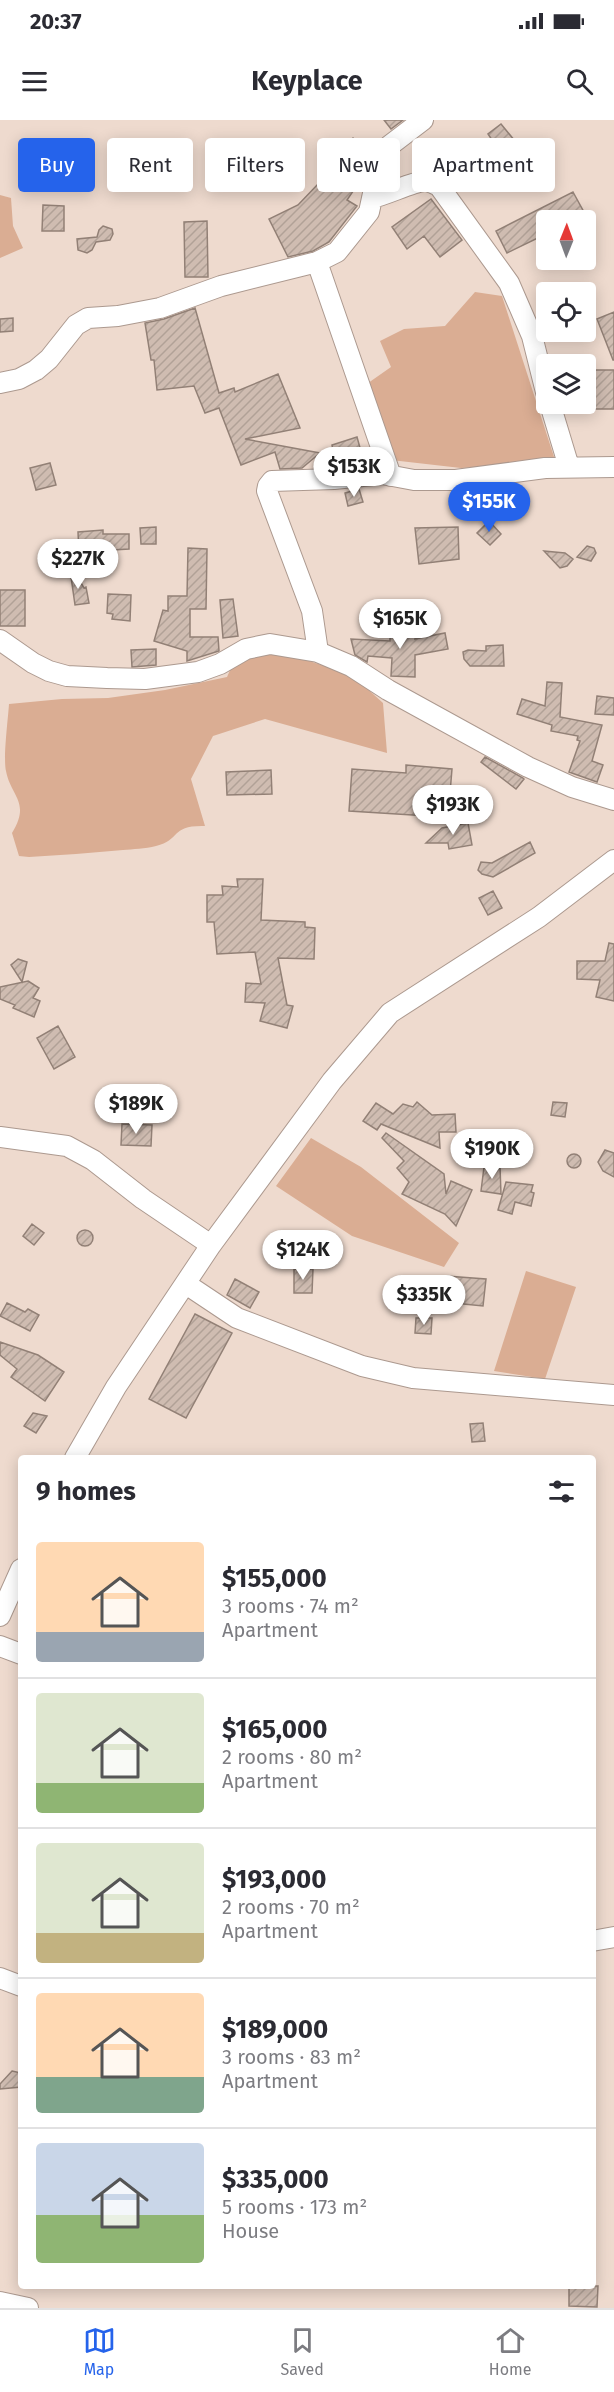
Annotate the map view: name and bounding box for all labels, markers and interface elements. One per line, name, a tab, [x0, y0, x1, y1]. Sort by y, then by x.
text: 20:37	[30, 8, 82, 35]
icon: menu	[18, 65, 51, 98]
text: Keyplace	[251, 65, 363, 97]
icon: search	[563, 65, 596, 98]
chip: Buy	[18, 138, 95, 192]
chip: Rent	[107, 138, 193, 192]
chip: Filters	[205, 138, 305, 192]
chip: New	[317, 138, 400, 192]
chip: Apartment	[412, 138, 555, 192]
north arrow	[536, 210, 596, 270]
map controls	[536, 210, 596, 414]
button: locate	[536, 282, 596, 342]
button: layers	[536, 354, 596, 414]
pin: $153K	[312, 447, 396, 498]
text: $153K	[327, 454, 381, 478]
pin: $155K	[447, 482, 531, 533]
text: $155K	[462, 489, 516, 513]
pin: $227K	[36, 539, 120, 590]
text: $227K	[51, 546, 105, 570]
pin: $165K	[358, 599, 442, 650]
text: $165K	[373, 606, 427, 630]
pin: $193K	[411, 785, 495, 836]
text: $193K	[426, 792, 480, 816]
pin: $189K	[94, 1084, 178, 1135]
text: $189K	[109, 1091, 163, 1115]
pin: $190K	[450, 1129, 534, 1180]
text: $190K	[464, 1136, 520, 1160]
pin: $124K	[261, 1230, 345, 1281]
text: $124K	[276, 1237, 330, 1261]
pin: $335K	[382, 1275, 466, 1326]
text: $335K	[396, 1282, 452, 1306]
icon: filters	[545, 1475, 578, 1508]
text: 9 homes	[36, 1476, 136, 1507]
text: $155,000	[222, 1563, 327, 1594]
icon: home	[84, 1566, 156, 1638]
text: 3 rooms · 74 m²	[222, 1594, 359, 1618]
text: Apartment	[222, 1618, 318, 1642]
text: $165,000	[222, 1714, 327, 1745]
icon: home	[84, 1717, 156, 1789]
text: 2 rooms · 80 m²	[222, 1745, 362, 1769]
text: Apartment	[222, 1769, 318, 1793]
text: $193,000	[222, 1864, 326, 1895]
icon: home	[84, 1867, 156, 1939]
text: 2 rooms · 70 m²	[222, 1895, 360, 1919]
text: Apartment	[222, 1919, 318, 1943]
text: $189,000	[222, 2014, 328, 2045]
icon: home	[84, 2017, 156, 2089]
text: 3 rooms · 83 m²	[222, 2045, 361, 2069]
text: Apartment	[222, 2069, 318, 2093]
text: $335,000	[222, 2164, 329, 2195]
icon: home	[84, 2167, 156, 2239]
text: 5 rooms · 173 m²	[222, 2195, 367, 2219]
text: House	[222, 2219, 279, 2243]
tab: Map	[83, 2324, 116, 2379]
tab: Saved	[281, 2324, 324, 2379]
tab: Home	[489, 2324, 531, 2379]

